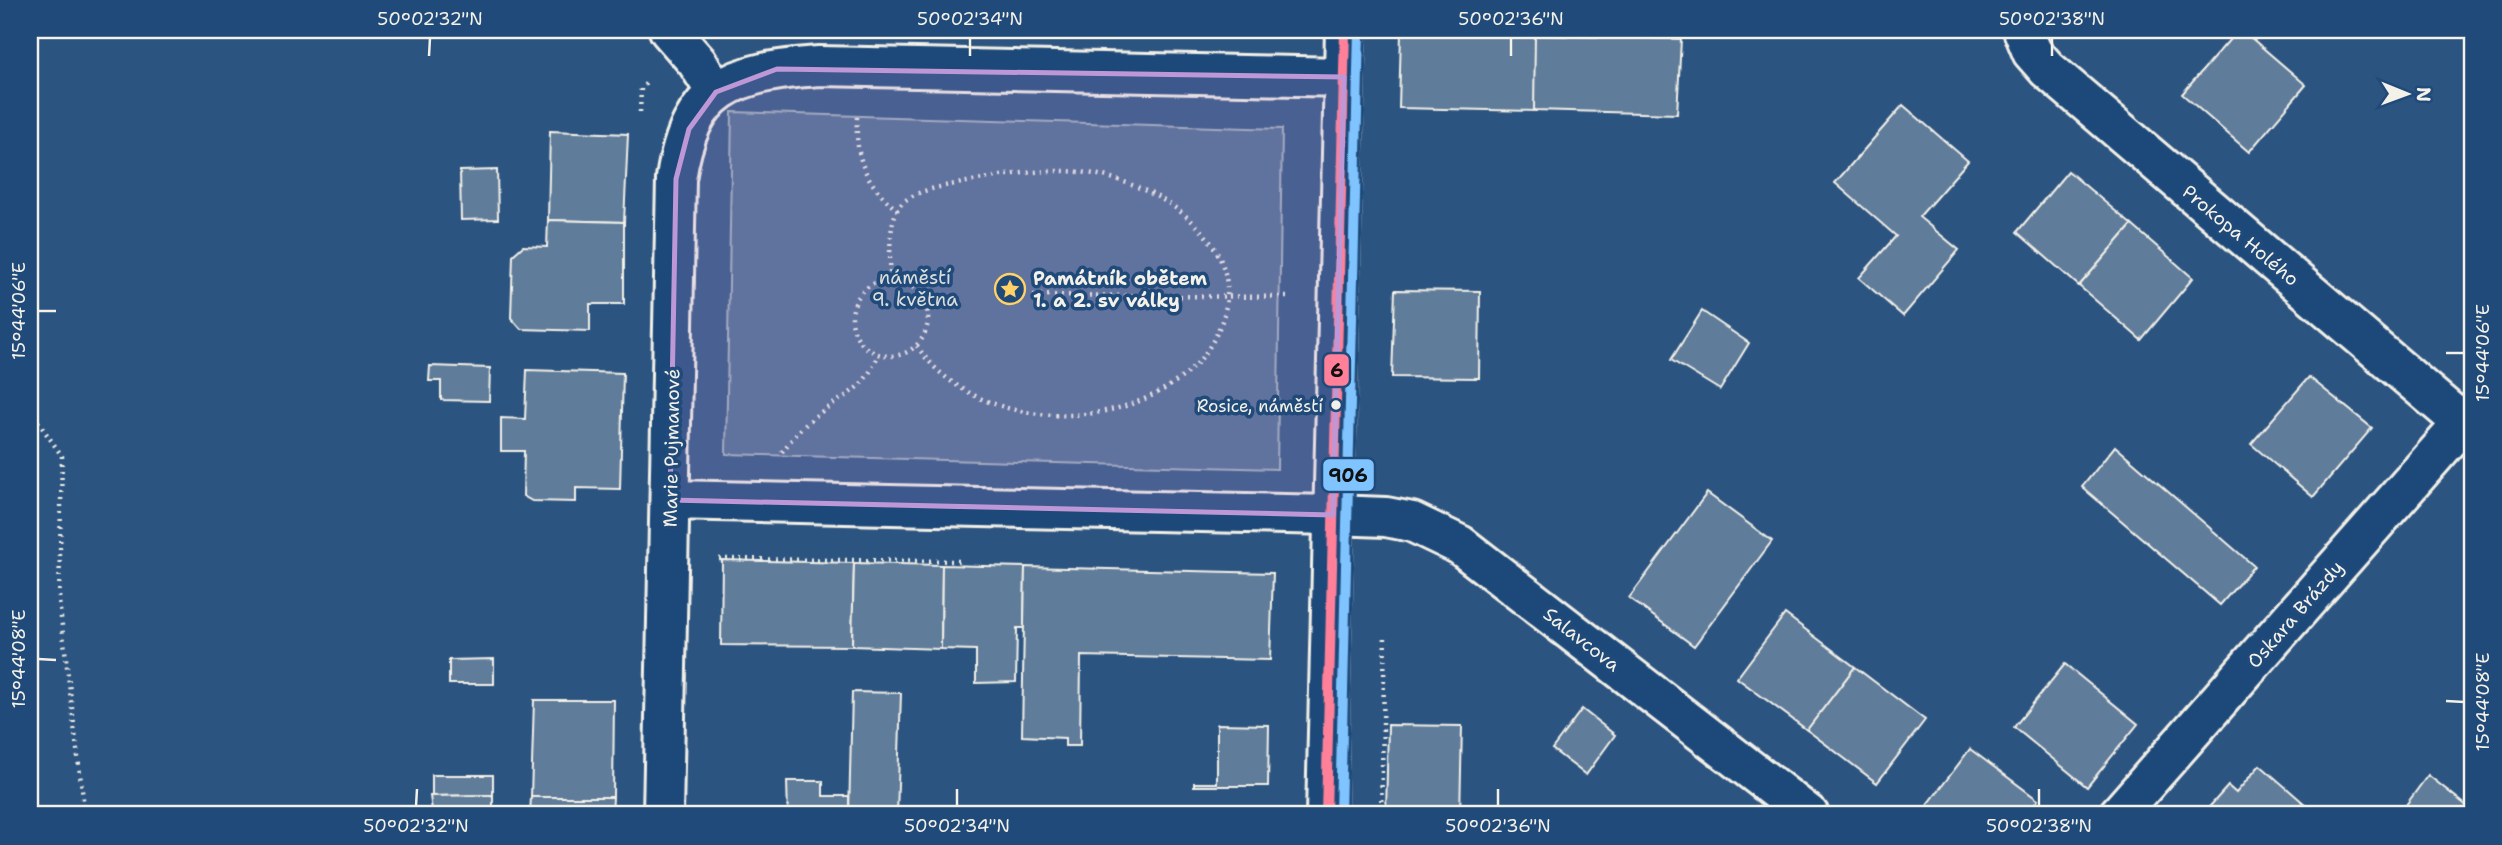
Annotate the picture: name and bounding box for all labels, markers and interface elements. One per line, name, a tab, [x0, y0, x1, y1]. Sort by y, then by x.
text: 50°02'32"N	[377, 7, 483, 31]
text: 50°02'34"N	[917, 7, 1023, 31]
text: 50°02'36"N	[1458, 7, 1564, 31]
text: 50°02'38"N	[1999, 7, 2105, 31]
north arrow	[2372, 60, 2442, 130]
text: N	[2411, 87, 2436, 102]
street label: Prokopa Holého	[2177, 179, 2304, 292]
text: 15°44'06"E	[7, 262, 31, 360]
park label: náměstí 9. května	[872, 265, 958, 312]
place label: Památník obětem 1. a 2. sv války	[1033, 266, 1207, 313]
place icon: Památník obětem 1. a 2. sv války	[993, 272, 1027, 306]
text: 15°44'06"E	[2471, 304, 2495, 402]
line badge: 6	[1323, 353, 1350, 387]
text: 6	[1330, 358, 1344, 383]
street label: Marie Pujmanové	[658, 368, 685, 528]
place label: Rosice, náměstí	[1197, 395, 1323, 417]
marker: Rosice, náměstí	[1329, 398, 1343, 412]
line badge: 906	[1322, 458, 1375, 492]
text: 906	[1328, 463, 1368, 488]
street label: Oskara Brázdy	[2242, 555, 2349, 673]
street label: Salavcova	[1538, 602, 1625, 677]
text: 15°44'08"E	[7, 609, 31, 709]
text: 15°44'08"E	[2471, 652, 2495, 752]
text: 50°02'32"N	[363, 814, 469, 838]
text: 50°02'34"N	[904, 814, 1010, 838]
text: 50°02'36"N	[1445, 814, 1551, 838]
text: 50°02'38"N	[1986, 814, 2092, 838]

